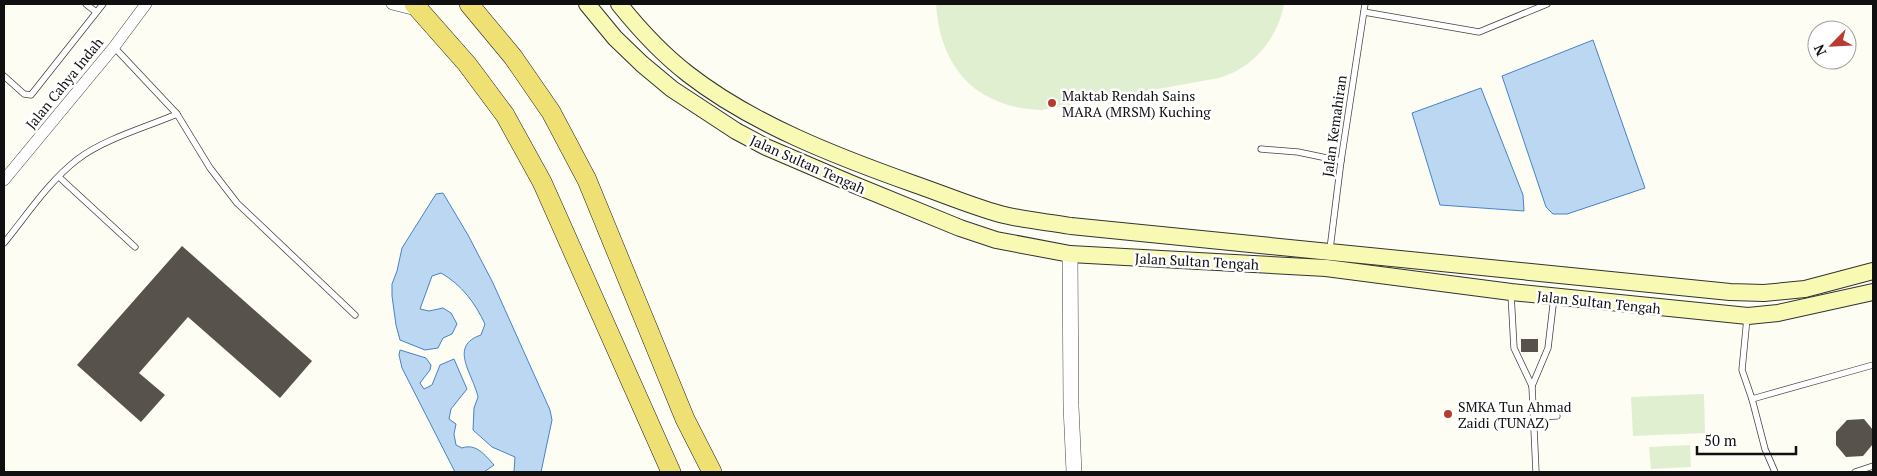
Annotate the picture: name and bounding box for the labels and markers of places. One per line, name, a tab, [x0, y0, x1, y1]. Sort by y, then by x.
place label: Maktab Rendah Sains MARA (MRSM) Kuching	[1062, 86, 1211, 121]
marker: Maktab Rendah Sains MARA (MRSM) Kuching	[1046, 97, 1058, 109]
place label: SMKA Tun Ahmad Zaidi (TUNAZ)	[1458, 397, 1572, 432]
marker: SMKA Tun Ahmad Zaidi (TUNAZ)	[1442, 408, 1454, 420]

